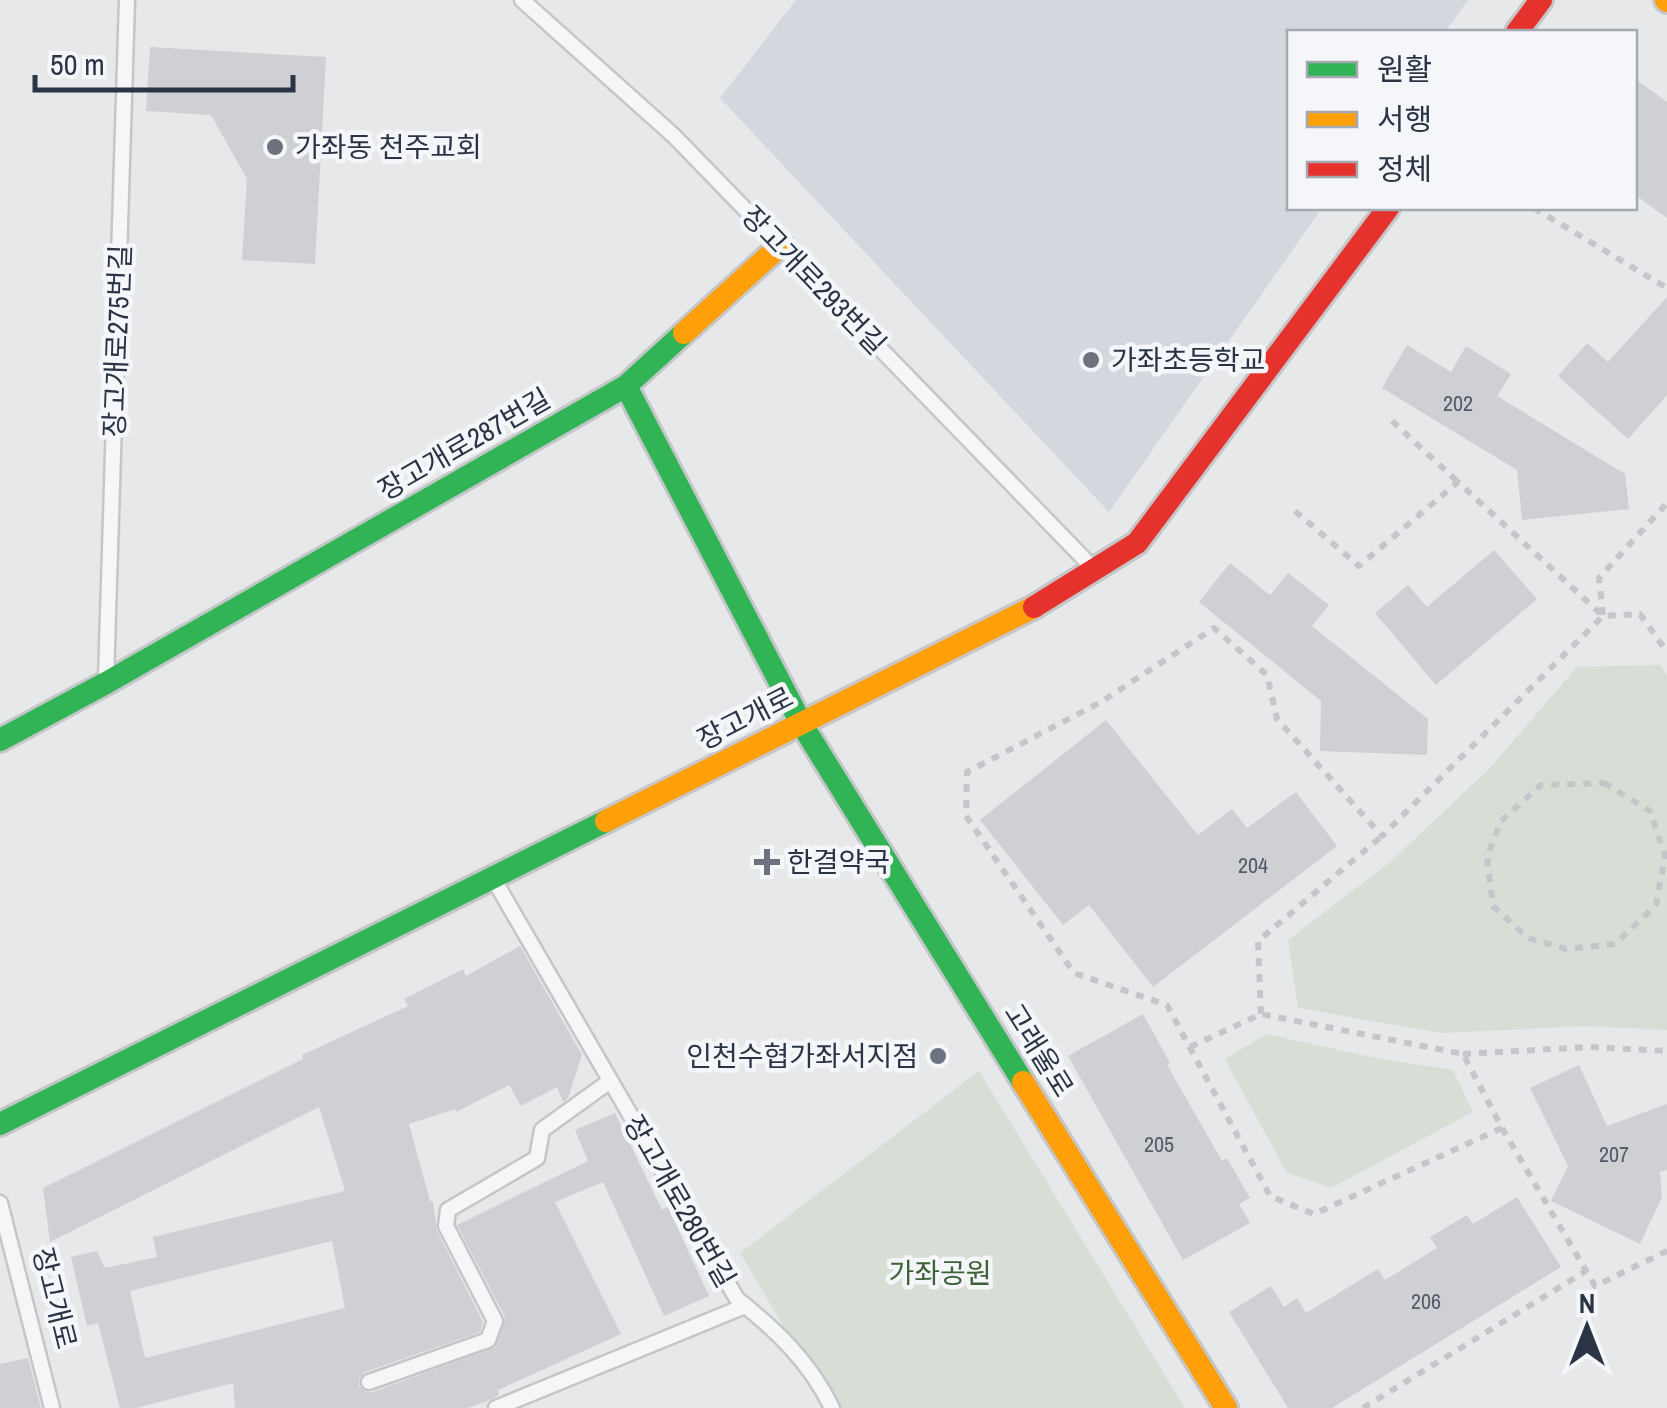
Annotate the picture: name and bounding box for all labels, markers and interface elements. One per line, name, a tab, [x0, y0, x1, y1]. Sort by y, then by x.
scale bar	[35, 30, 292, 92]
legend	[1287, 30, 1637, 210]
text: 50 m	[50, 44, 105, 84]
text: 원활	[1377, 49, 1432, 89]
text: 서행	[1377, 99, 1432, 139]
place label: 가좌동 천주교회	[295, 128, 482, 166]
marker: 가좌동 천주교회	[264, 136, 286, 158]
text: 정체	[1377, 149, 1432, 189]
street label: 장고개로293번길	[733, 197, 895, 363]
street label: 장고개로275번길	[95, 244, 139, 438]
place label: 가좌초등학교	[1111, 341, 1266, 379]
marker: 가좌초등학교	[1080, 349, 1102, 371]
street label: 장고개로287번길	[371, 379, 557, 509]
house number: 202	[1443, 388, 1473, 418]
street label: 장고개로	[690, 678, 800, 758]
place label: 한결약국	[787, 843, 890, 881]
house number: 204	[1238, 850, 1268, 880]
marker: 한결약국	[756, 851, 778, 873]
street label: 고래울로	[996, 996, 1082, 1104]
place label: 인천수협가좌서지점	[686, 1037, 918, 1075]
marker: 인천수협가좌서지점	[927, 1045, 949, 1067]
street label: 장고개로280번길	[615, 1108, 745, 1294]
house number: 205	[1144, 1129, 1174, 1159]
house number: 207	[1599, 1139, 1629, 1169]
street label: 장고개로	[24, 1243, 86, 1353]
park label: 가좌공원	[888, 1254, 992, 1292]
north arrow	[1537, 1278, 1637, 1378]
text: N	[1579, 1284, 1595, 1322]
house number: 206	[1411, 1286, 1441, 1316]

